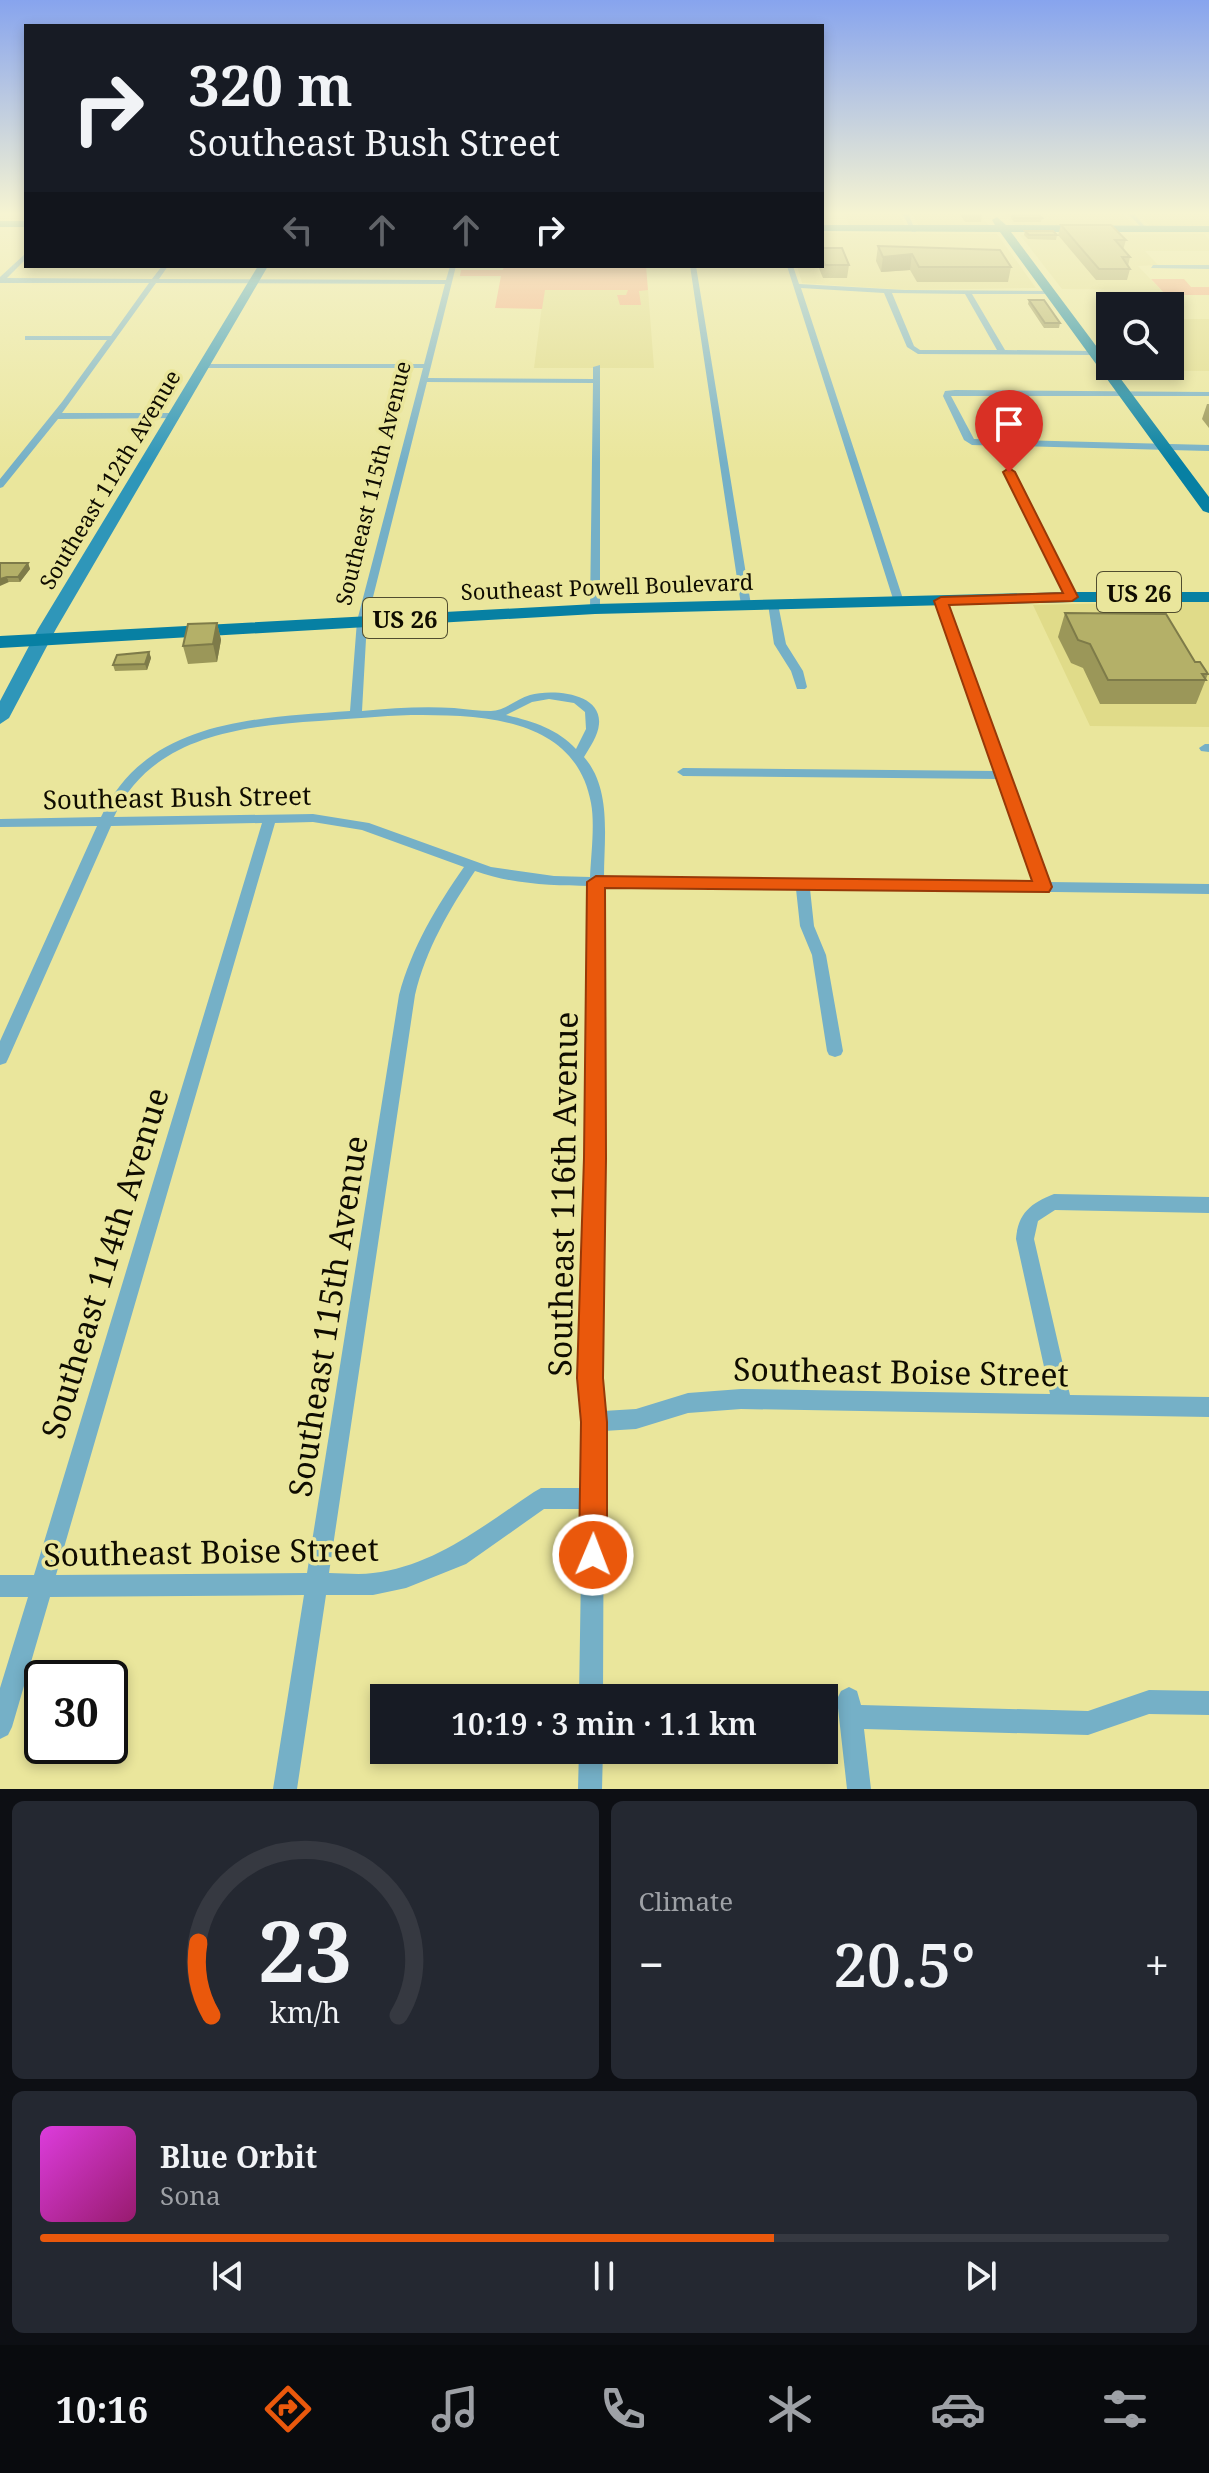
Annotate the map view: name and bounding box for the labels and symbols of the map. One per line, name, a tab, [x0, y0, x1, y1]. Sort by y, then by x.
street label: Southeast 115th Avenue	[327, 358, 417, 608]
street label: Southeast 112th Avenue	[32, 364, 186, 594]
pin	[975, 390, 1043, 472]
street label: Southeast Powell Boulevard	[460, 566, 754, 606]
road number: US 26	[1097, 572, 1181, 612]
road number: US 26	[363, 598, 447, 638]
street label: Southeast Bush Street	[42, 777, 312, 817]
street label: Southeast 116th Avenue	[537, 1011, 587, 1377]
street label: Southeast 114th Avenue	[30, 1082, 178, 1444]
street label: Southeast 115th Avenue	[277, 1132, 377, 1500]
street label: Southeast Boise Street	[733, 1347, 1069, 1395]
position arrow	[551, 1513, 635, 1597]
street label: Southeast Boise Street	[43, 1527, 379, 1575]
speed limit sign: 30	[24, 1660, 128, 1764]

